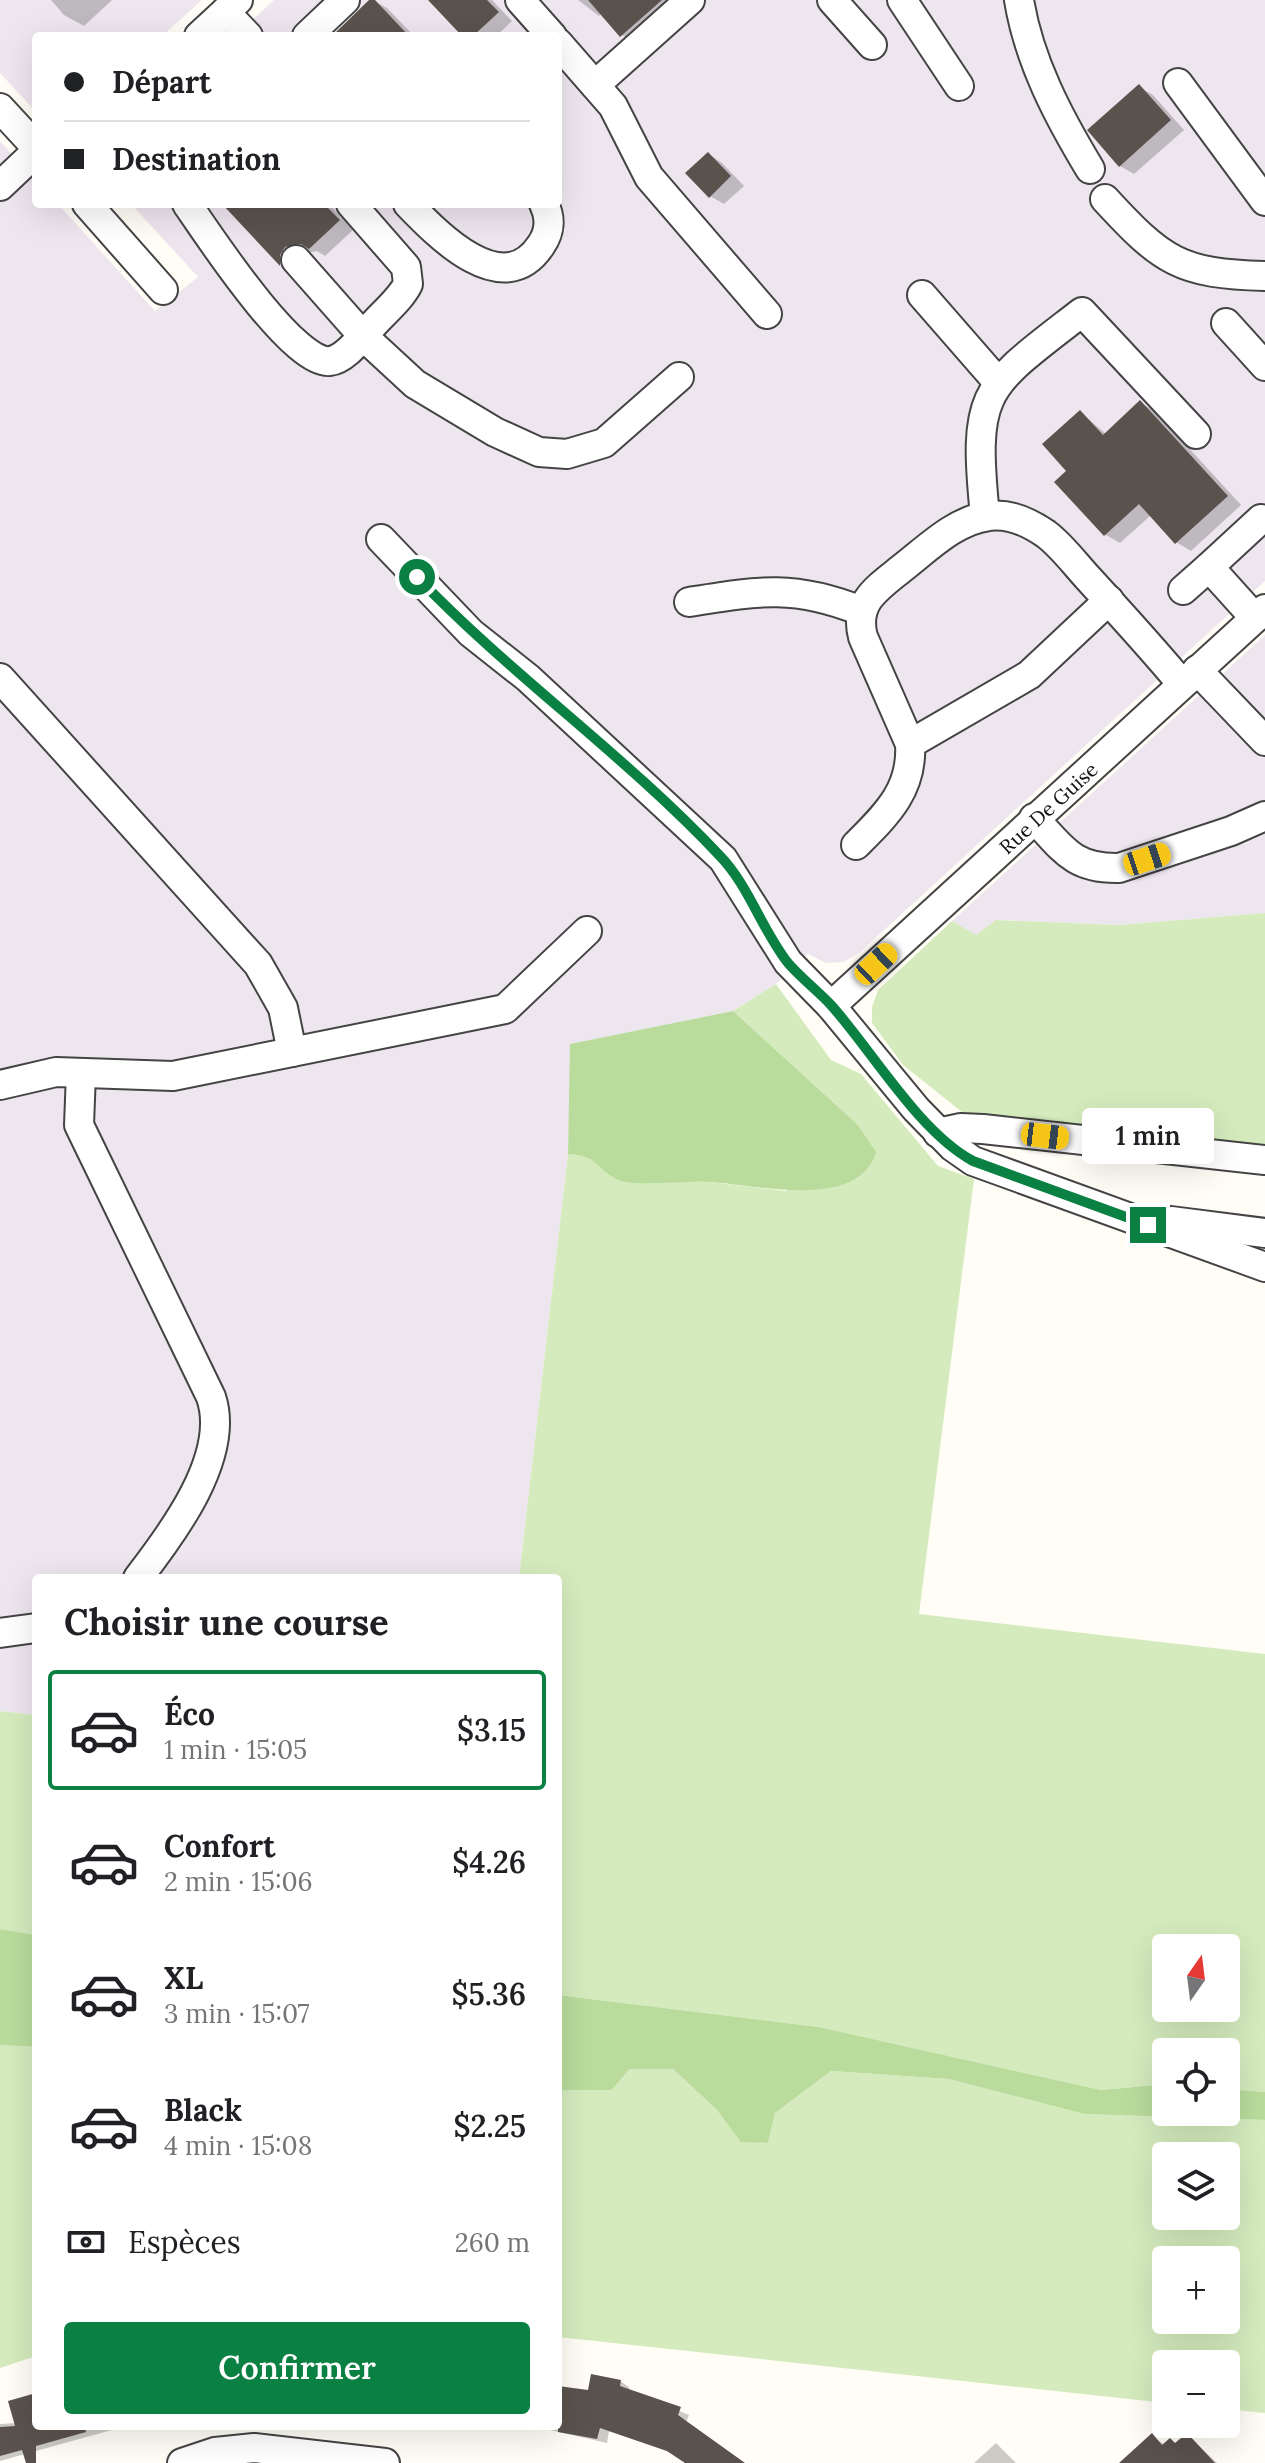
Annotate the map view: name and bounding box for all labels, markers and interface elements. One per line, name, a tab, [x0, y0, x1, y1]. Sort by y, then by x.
text: Départ	[112, 63, 211, 101]
text: Destination	[112, 140, 281, 178]
route start	[399, 559, 435, 595]
street label: Rue De Guise	[994, 756, 1102, 859]
car	[1120, 840, 1174, 878]
car	[850, 939, 902, 989]
callout: 1 min	[1082, 1109, 1214, 1165]
text: 1 min	[1115, 1119, 1181, 1152]
car	[1020, 1121, 1070, 1151]
route end	[1130, 1207, 1166, 1243]
text: Choisir une course	[64, 1599, 389, 1645]
icon: car	[68, 1694, 140, 1766]
text: Éco	[164, 1695, 215, 1733]
text: $3.15	[457, 1711, 526, 1749]
text: 1 min · 15:05	[164, 1733, 307, 1766]
icon: car	[68, 1826, 140, 1898]
text: Confort	[164, 1827, 275, 1865]
text: $4.26	[452, 1843, 526, 1881]
text: 2 min · 15:06	[164, 1865, 313, 1898]
north arrow	[1152, 1934, 1240, 2022]
map controls	[1152, 1934, 1240, 2438]
icon: car	[68, 1958, 140, 2030]
text: XL	[164, 1959, 203, 1997]
text: $5.36	[452, 1975, 526, 2013]
text: 3 min · 15:07	[164, 1997, 310, 2030]
button: locate	[1152, 2038, 1240, 2126]
icon: car	[68, 2090, 140, 2162]
text: Black	[164, 2091, 242, 2129]
text: $2.25	[454, 2107, 526, 2145]
text: 4 min · 15:08	[164, 2129, 312, 2162]
button: layers	[1152, 2142, 1240, 2230]
icon: cash	[64, 2220, 108, 2264]
text: Espèces	[128, 2223, 241, 2261]
text: 260 m	[455, 2226, 530, 2259]
button: +	[1152, 2246, 1240, 2334]
button: Confirmer	[64, 2322, 530, 2414]
button: −	[1152, 2350, 1240, 2438]

